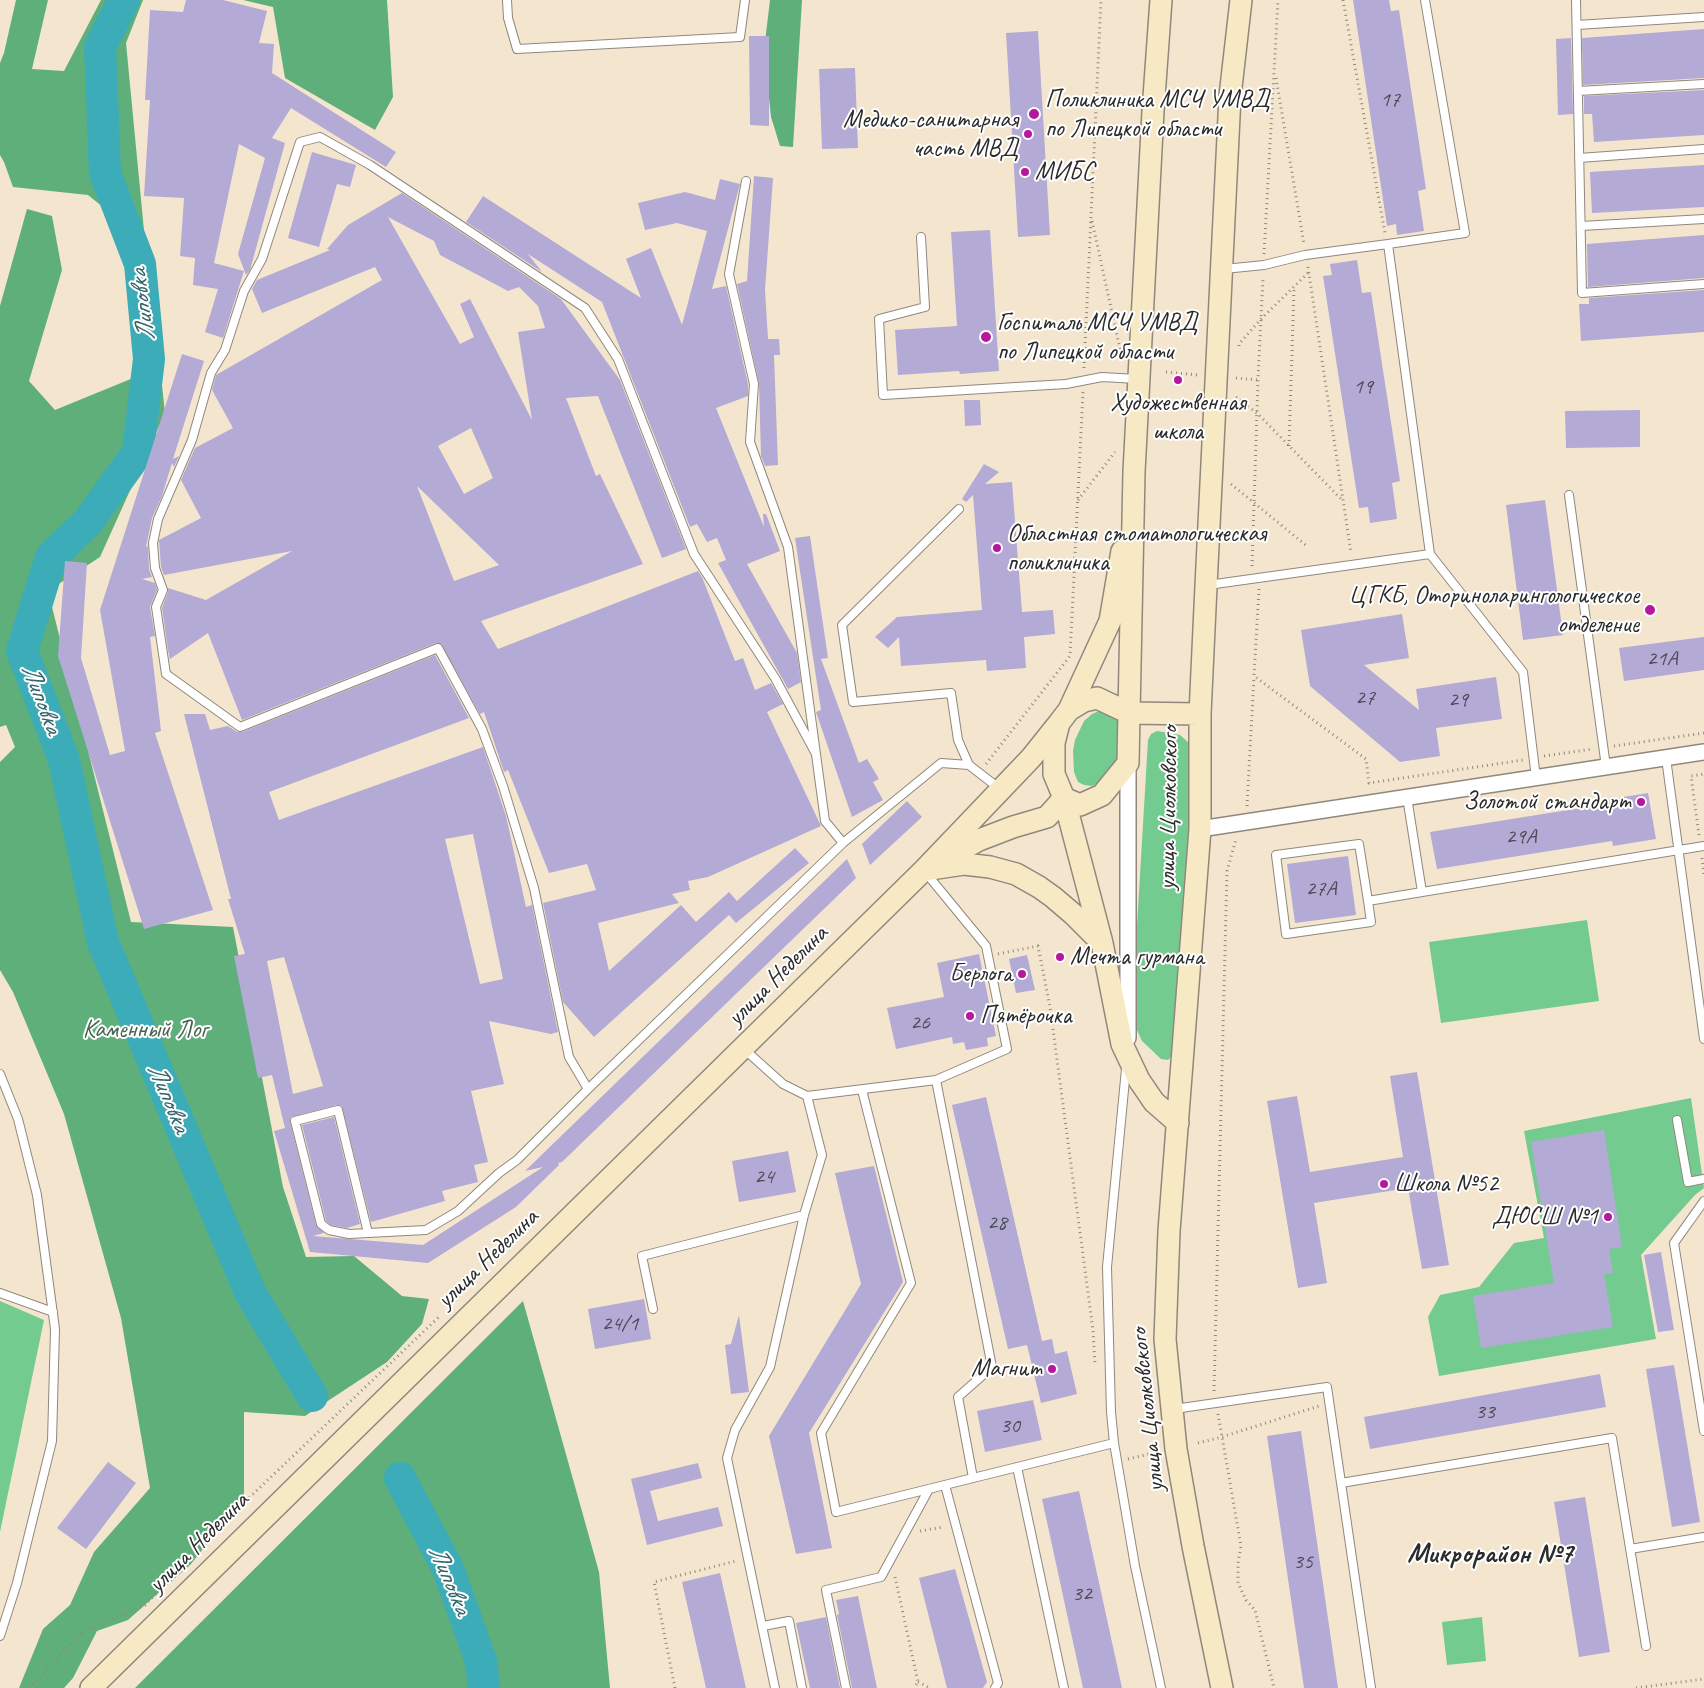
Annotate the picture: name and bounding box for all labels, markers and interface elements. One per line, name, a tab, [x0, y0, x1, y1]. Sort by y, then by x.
place label: Поликлиника МСЧ УМВД по Липецкой области	[1045, 85, 1270, 144]
house number: 17	[1380, 87, 1400, 113]
place label: Медико-санитарная часть МВД	[843, 105, 1018, 164]
marker: Поликлиника МСЧ УМВД по Липецкой области	[1027, 107, 1041, 121]
marker: Медико-санитарная часть МВД	[1022, 128, 1034, 140]
place label: МИБС	[1035, 157, 1094, 187]
marker: МИБС	[1019, 166, 1031, 178]
water label: Липовка	[123, 267, 163, 343]
place label: Госпиталь МСЧ УМВД по Липецкой области	[997, 308, 1197, 367]
marker: Госпиталь МСЧ УМВД по Липецкой области	[979, 330, 993, 344]
marker: Художественная школа	[1172, 374, 1184, 386]
house number: 19	[1353, 374, 1373, 400]
place label: Художественная школа	[1110, 388, 1246, 447]
place label: Областная стоматологическая поликлиника	[1007, 519, 1266, 578]
marker: Областная стоматологическая поликлиника	[991, 542, 1003, 554]
place label: ЦГКБ, Оториноларингологическое отделение	[1349, 581, 1639, 640]
marker: ЦГКБ, Оториноларингологическое отделение	[1643, 603, 1657, 617]
house number: 21А	[1647, 646, 1677, 672]
water label: Липовка	[13, 660, 69, 738]
house number: 27	[1355, 685, 1375, 711]
house number: 29	[1448, 687, 1468, 713]
street label: улица Циолковского	[1153, 725, 1185, 891]
place label: Золотой стандарт	[1463, 787, 1631, 817]
marker: Золотой стандарт	[1635, 796, 1647, 808]
house number: 29А	[1506, 824, 1536, 850]
house number: 27А	[1306, 876, 1336, 902]
street label: улица Неделина	[721, 919, 835, 1033]
place label: Мечта гурмана	[1070, 942, 1204, 972]
marker: Мечта гурмана	[1054, 951, 1066, 963]
place label: Берлога	[949, 959, 1012, 989]
marker: Берлога	[1016, 968, 1028, 980]
place label: Пятёрочка	[980, 1001, 1072, 1031]
house number: 26	[910, 1010, 930, 1036]
marker: Пятёрочка	[964, 1010, 976, 1022]
park label: Каменный Лог	[83, 1015, 207, 1045]
water label: Липовка	[140, 1059, 196, 1137]
house number: 24	[754, 1164, 774, 1190]
place label: Школа №52	[1394, 1169, 1498, 1199]
marker: Школа №52	[1378, 1178, 1390, 1190]
place label: ДЮСШ №1	[1492, 1202, 1598, 1232]
street label: улица Неделина	[431, 1203, 545, 1315]
house number: 28	[987, 1210, 1007, 1236]
marker: ДЮСШ №1	[1602, 1211, 1614, 1223]
house number: 24/1	[602, 1311, 638, 1337]
street label: улица Циолковского	[1124, 1327, 1172, 1493]
place label: Магнит	[971, 1354, 1042, 1384]
marker: Магнит	[1046, 1363, 1058, 1375]
house number: 33	[1475, 1399, 1495, 1425]
house number: 30	[1000, 1413, 1020, 1439]
street label: улица Неделина	[142, 1486, 256, 1600]
district label: Микрорайон №7	[1407, 1538, 1573, 1572]
water label: Липовка	[421, 1541, 477, 1619]
house number: 35	[1293, 1549, 1313, 1575]
house number: 32	[1072, 1581, 1092, 1607]

